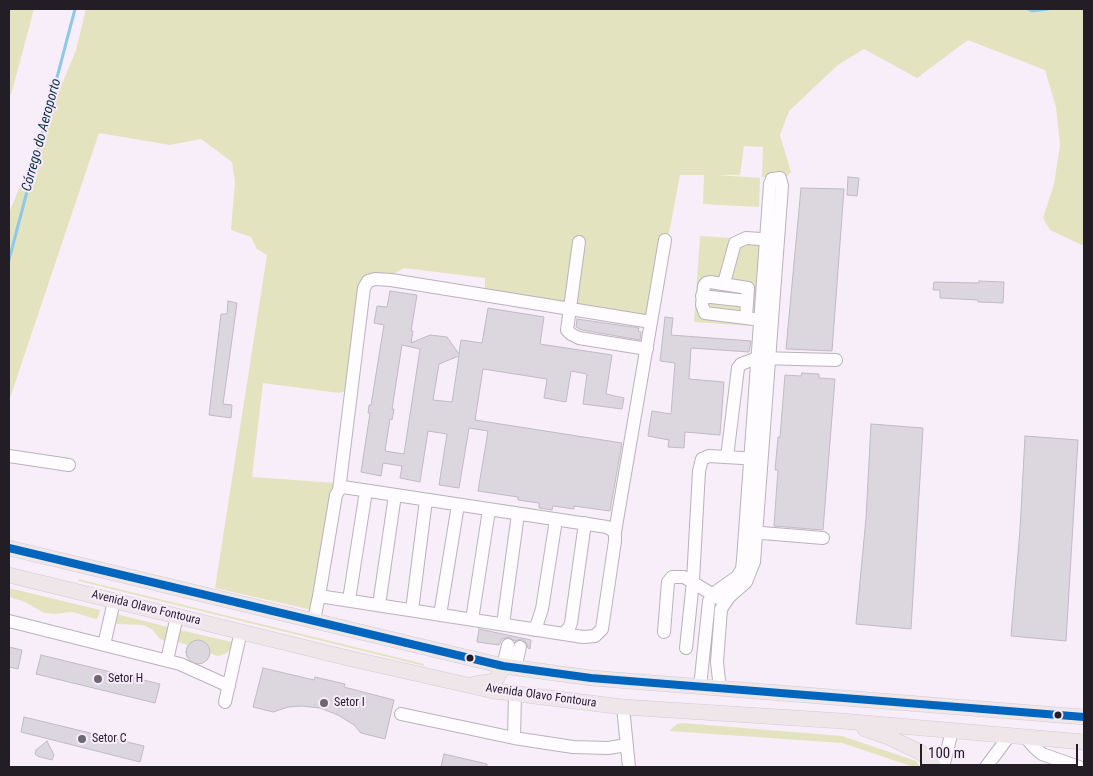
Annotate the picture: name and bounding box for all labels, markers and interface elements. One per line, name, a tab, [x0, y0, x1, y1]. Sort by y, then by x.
water label: Córrego do Aeroporto	[19, 77, 65, 193]
street label: Avenida Olavo Fontoura	[90, 588, 202, 628]
unlabelled marker	[465, 653, 475, 663]
place label: Setor H	[108, 672, 143, 686]
marker: Setor H	[92, 673, 104, 685]
street label: Avenida Olavo Fontoura	[485, 681, 597, 711]
place label: Setor I	[334, 696, 365, 710]
marker: Setor I	[318, 697, 330, 709]
unlabelled marker	[1053, 710, 1063, 720]
place label: Setor C	[92, 732, 127, 746]
marker: Setor C	[76, 733, 88, 745]
scale bar	[923, 734, 1080, 766]
text: 100 m	[928, 744, 965, 762]

